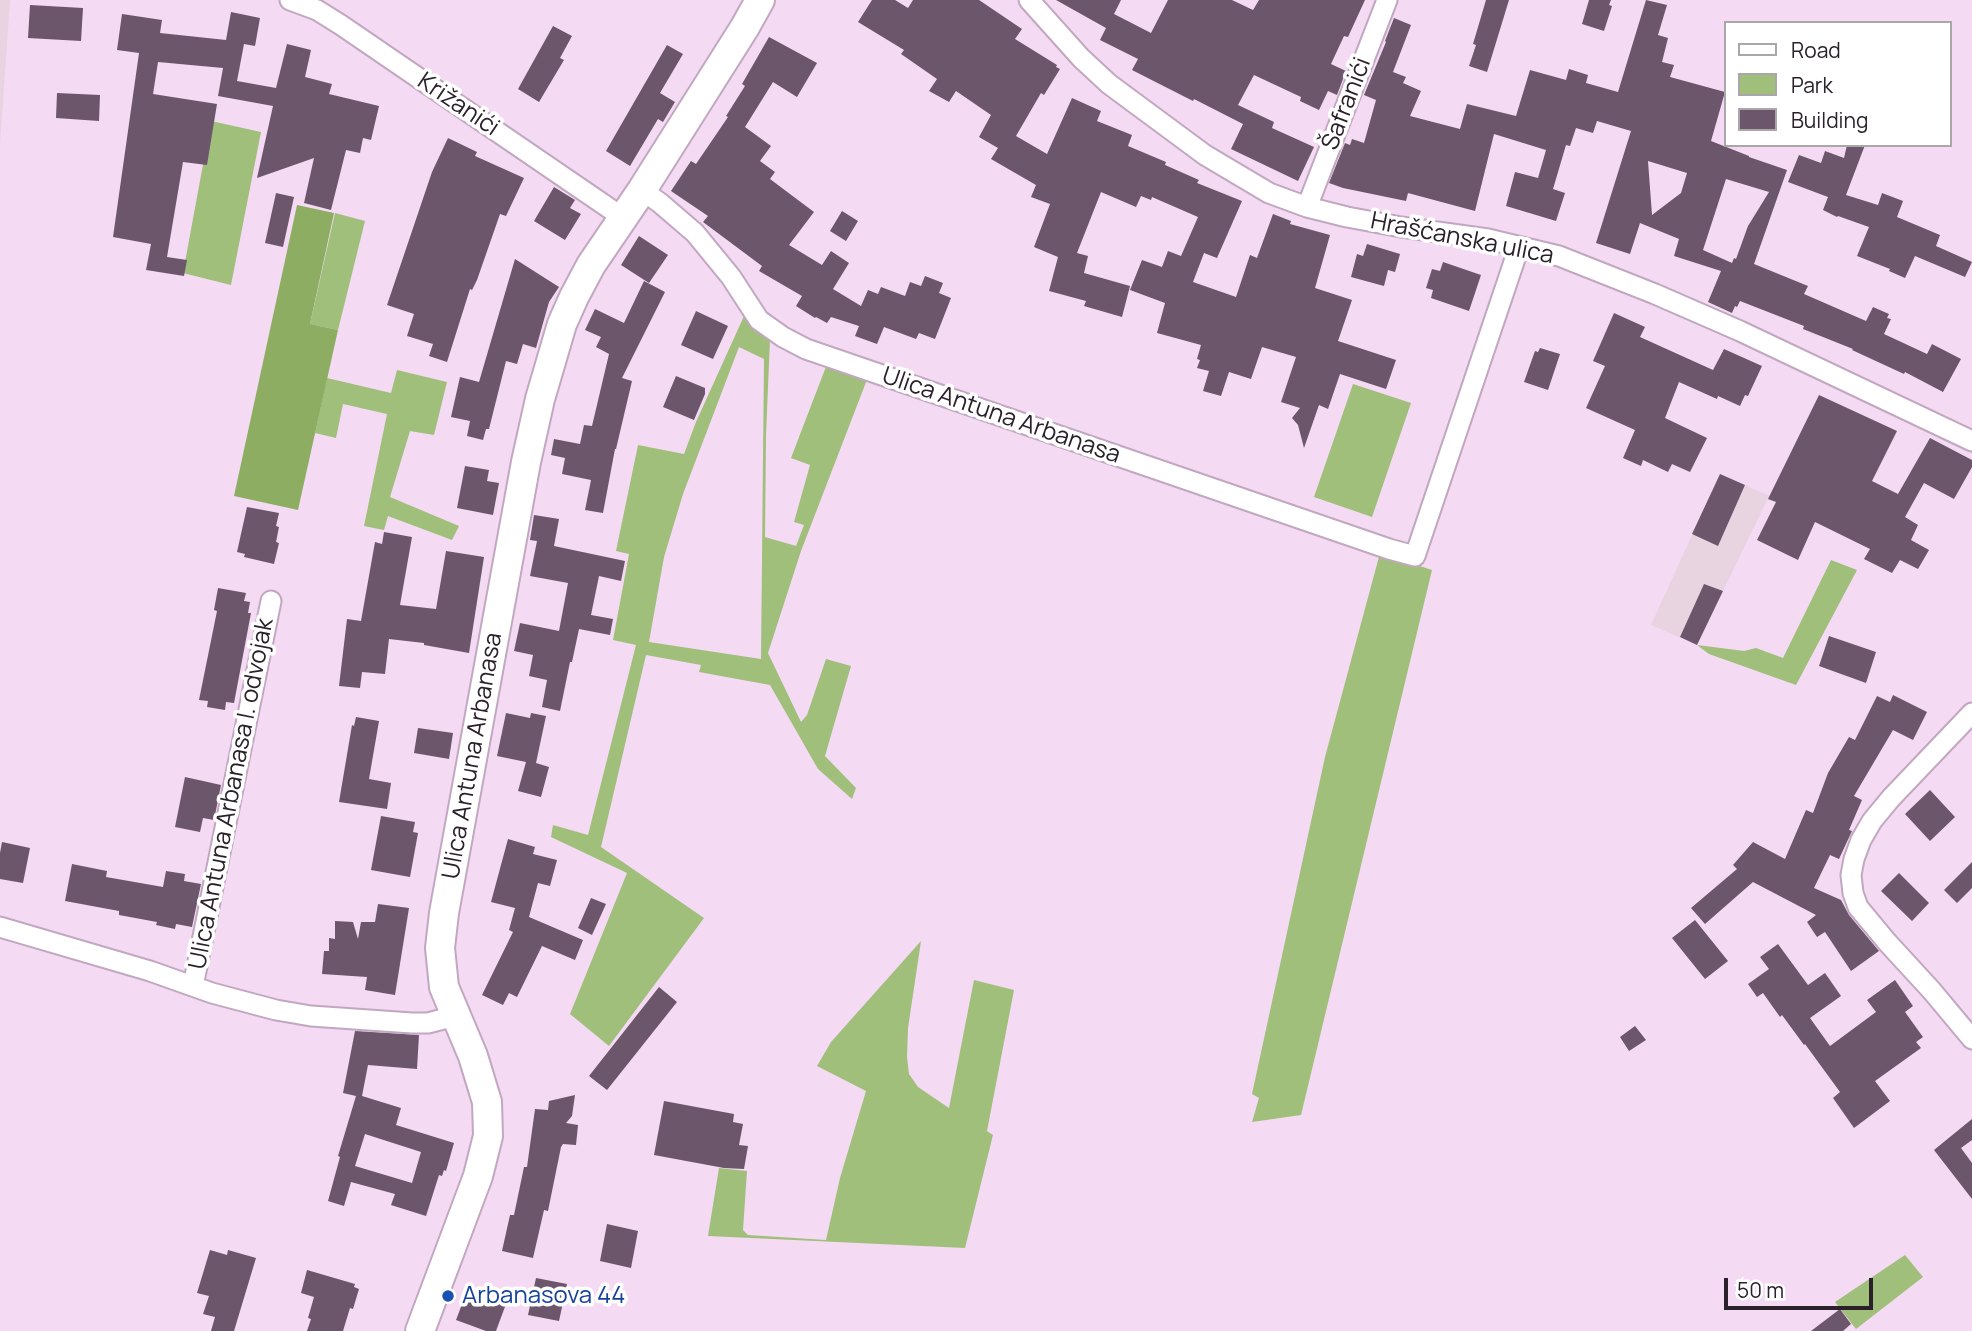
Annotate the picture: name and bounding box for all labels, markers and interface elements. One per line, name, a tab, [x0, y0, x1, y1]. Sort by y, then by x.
legend	[1724, 21, 1951, 147]
text: Road	[1791, 36, 1841, 64]
street label: Šafranići	[1316, 54, 1378, 154]
street label: Križanići	[412, 67, 504, 143]
text: Park	[1791, 71, 1833, 99]
text: Building	[1791, 106, 1868, 134]
street label: Hrašćanska ulica	[1368, 207, 1556, 271]
street label: Ulica Antuna Arbanasa	[878, 362, 1124, 470]
street label: Ulica Antuna Arbanasa I. odvojak	[184, 616, 280, 972]
street label: Ulica Antuna Arbanasa	[437, 630, 509, 882]
scale bar	[1727, 1264, 1876, 1308]
text: 50 m	[1737, 1276, 1784, 1304]
place label: Arbanasova 44	[462, 1282, 625, 1310]
marker: Arbanasova 44	[440, 1288, 456, 1304]

